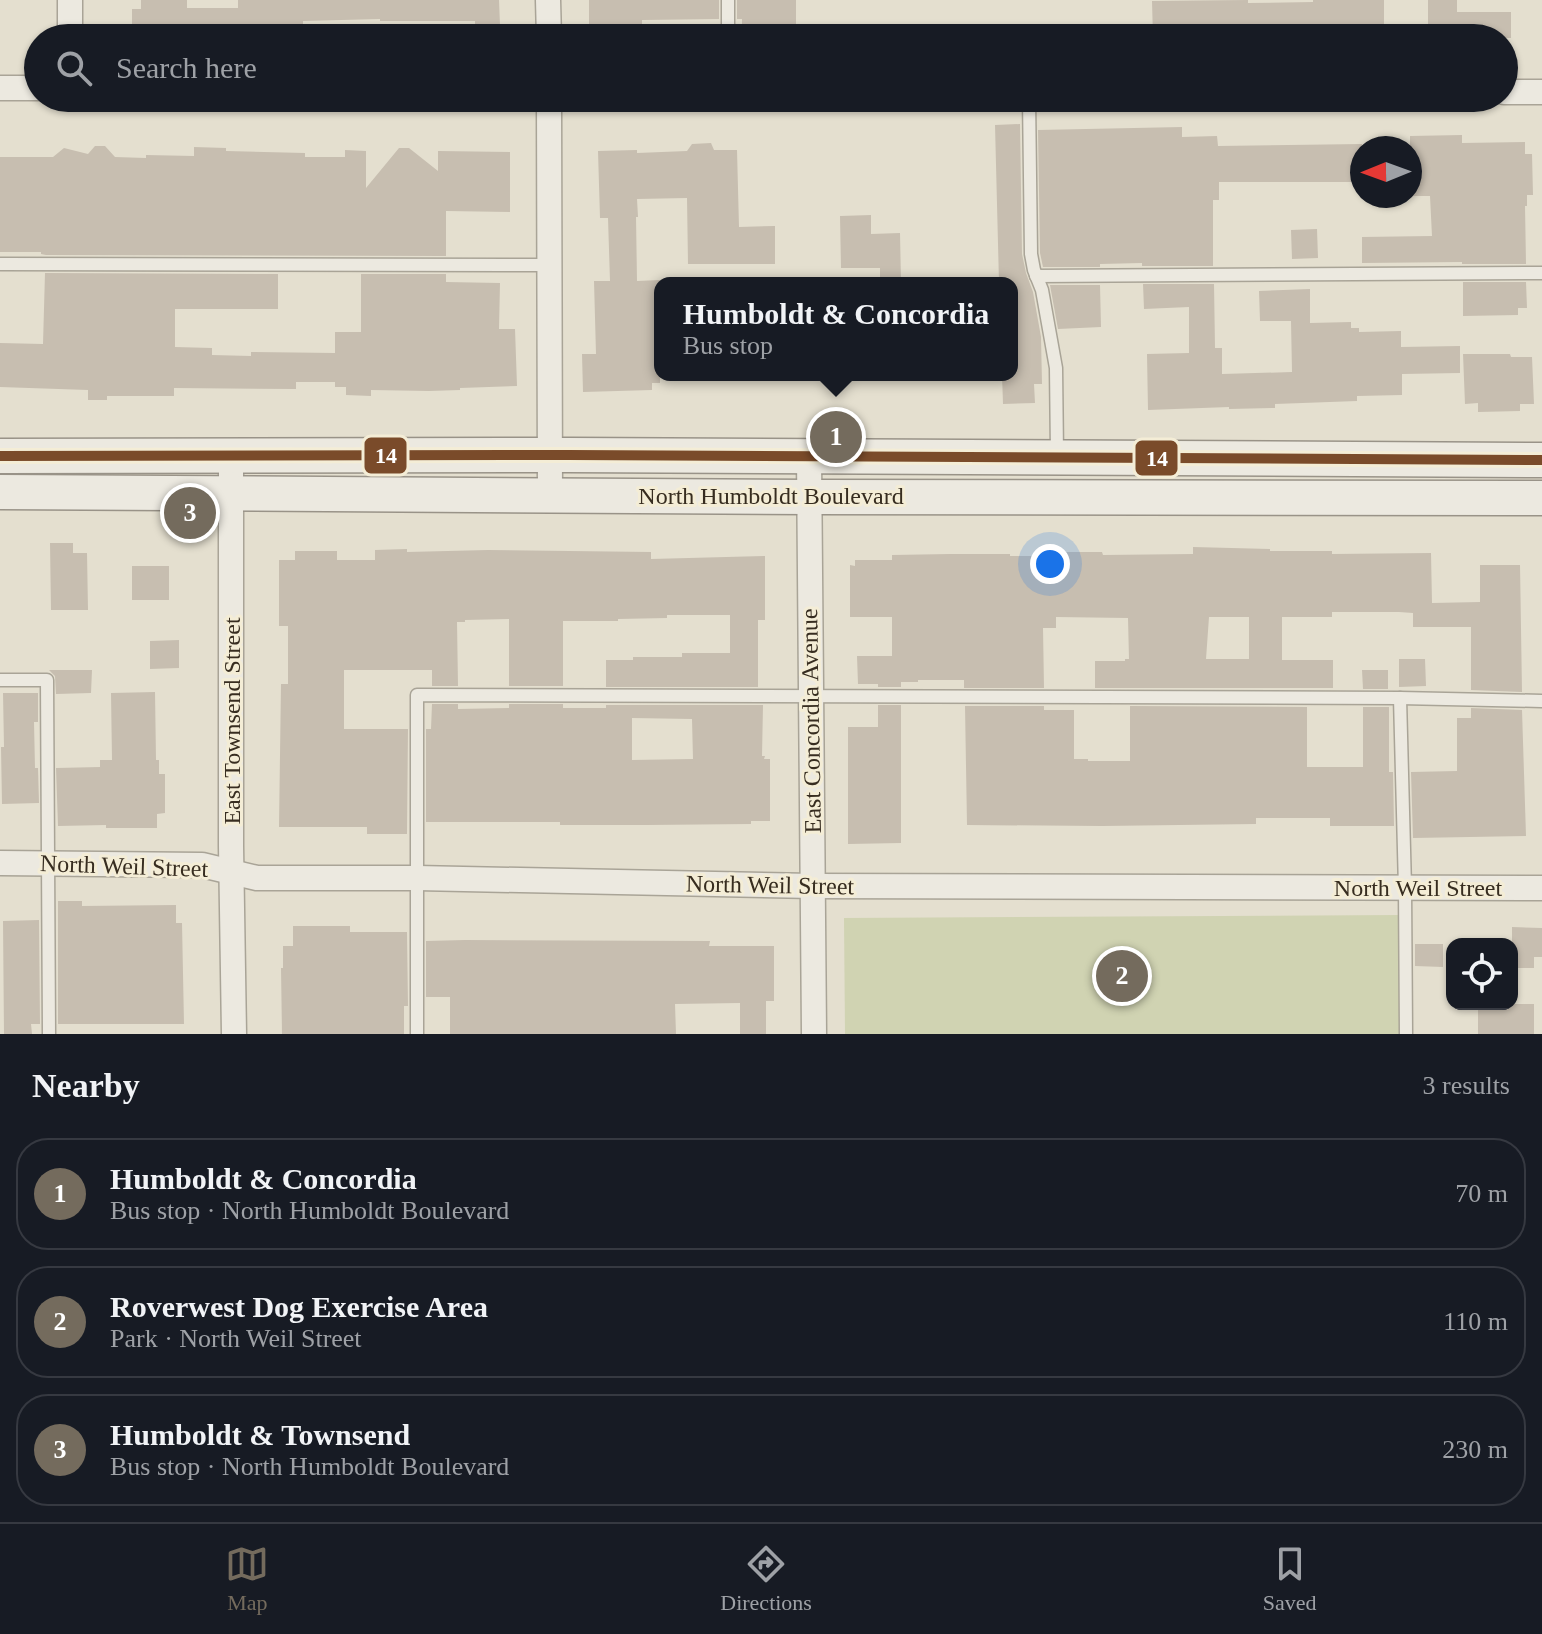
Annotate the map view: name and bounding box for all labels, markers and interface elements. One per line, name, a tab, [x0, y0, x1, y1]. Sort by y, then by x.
search box	[24, 24, 1518, 112]
icon: search	[52, 46, 96, 90]
text: Search here	[116, 51, 257, 84]
north arrow	[1350, 136, 1422, 208]
popup	[654, 277, 1018, 381]
text: Humboldt & Concordia	[683, 297, 989, 330]
text: Bus stop	[683, 331, 773, 360]
pin: 1	[810, 407, 862, 467]
line badge: 14	[363, 436, 408, 475]
line badge: 14	[1134, 439, 1179, 477]
text: 14	[375, 443, 397, 468]
text: 14	[1146, 446, 1168, 471]
pin: 3	[164, 483, 216, 543]
street label: North Humboldt Boulevard	[638, 483, 904, 509]
your location	[1030, 544, 1070, 584]
street label: East Concordia Avenue	[796, 608, 826, 834]
street label: East Townsend Street	[219, 617, 245, 825]
street label: North Weil Street	[39, 850, 209, 882]
street label: North Weil Street	[686, 871, 855, 899]
street label: North Weil Street	[1334, 875, 1502, 901]
map controls	[1446, 938, 1518, 1010]
button: locate	[1446, 938, 1518, 1010]
pin: 2	[1096, 946, 1148, 1006]
text: Nearby	[32, 1067, 140, 1104]
text: 3 results	[1423, 1071, 1510, 1100]
text: Humboldt & Concordia	[110, 1162, 417, 1195]
text: 1	[54, 1179, 67, 1208]
text: 70 m	[1455, 1179, 1508, 1208]
text: Bus stop · North Humboldt Boulevard	[110, 1196, 509, 1225]
text: Roverwest Dog Exercise Area	[110, 1290, 488, 1323]
text: 2	[54, 1307, 67, 1336]
text: 110 m	[1443, 1307, 1508, 1336]
text: Park · North Weil Street	[110, 1324, 362, 1353]
text: Humboldt & Townsend	[110, 1418, 410, 1451]
text: 3	[54, 1435, 67, 1464]
text: 230 m	[1442, 1435, 1508, 1464]
text: Bus stop · North Humboldt Boulevard	[110, 1452, 509, 1481]
tab: Map	[225, 1542, 269, 1616]
tab: Directions	[720, 1542, 812, 1616]
tab: Saved	[1263, 1542, 1317, 1616]

